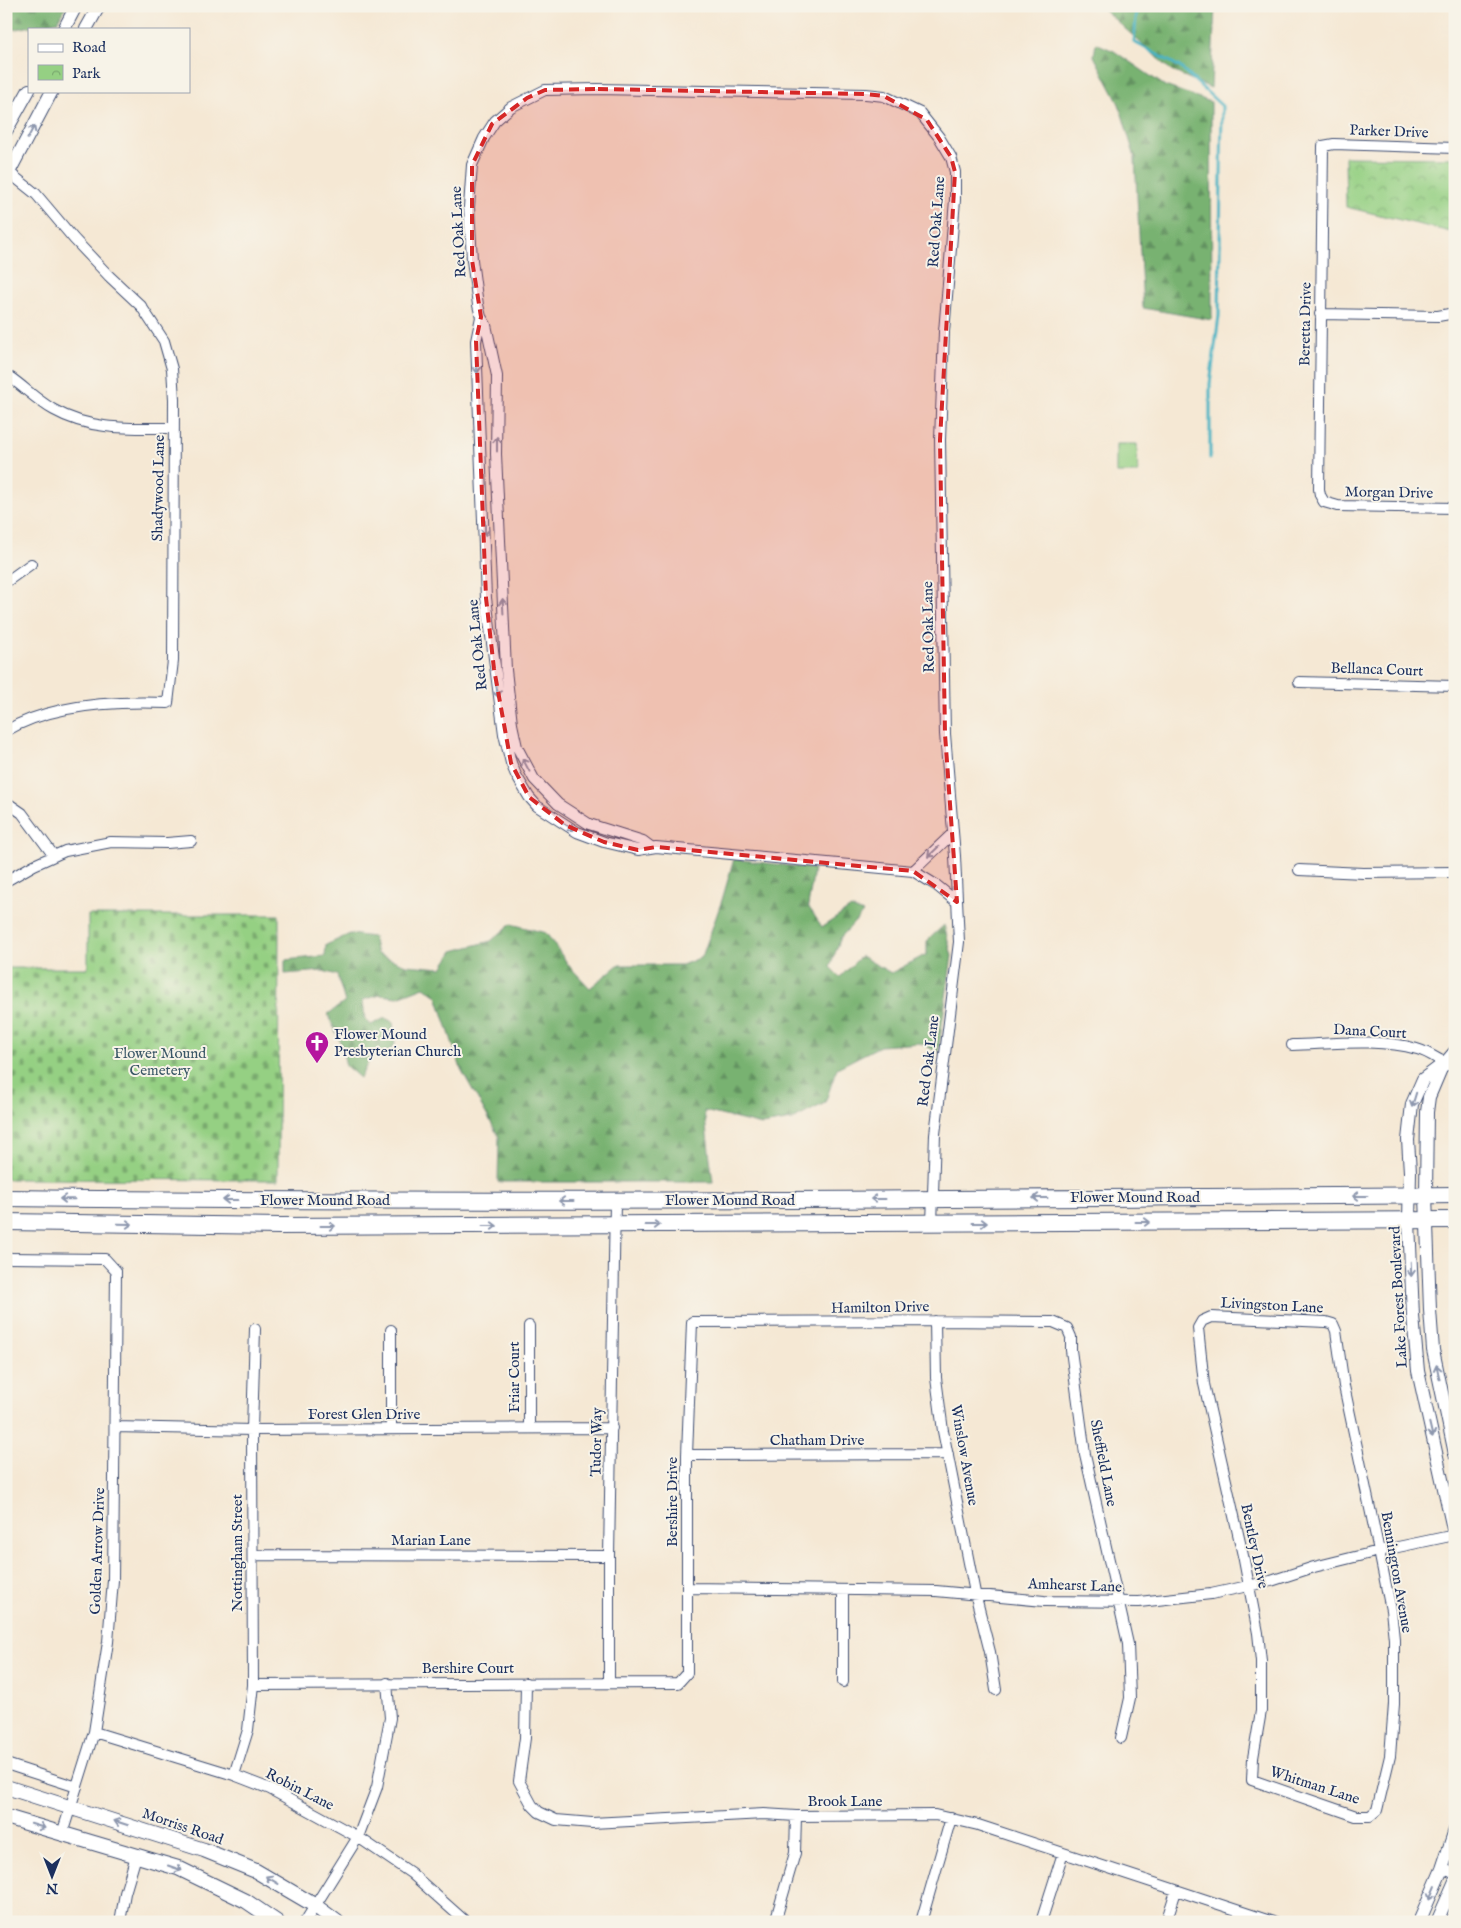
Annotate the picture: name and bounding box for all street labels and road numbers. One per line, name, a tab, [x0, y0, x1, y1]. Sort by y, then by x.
street label: Parker Drive	[1349, 121, 1429, 142]
street label: Red Oak Lane	[924, 176, 949, 268]
street label: Red Oak Lane	[447, 186, 470, 278]
street label: Beretta Drive	[1295, 282, 1316, 366]
street label: Shadywood Lane	[148, 434, 169, 542]
street label: Morgan Drive	[1345, 482, 1433, 503]
street label: Red Oak Lane	[918, 581, 939, 673]
street label: Red Oak Lane	[463, 598, 492, 692]
street label: Bellanca Court	[1330, 658, 1424, 681]
street label: Red Oak Lane	[913, 1014, 944, 1108]
street label: Dana Court	[1333, 1020, 1407, 1043]
street label: Flower Mound Road	[1070, 1188, 1201, 1207]
street label: Flower Mound Road	[260, 1191, 391, 1210]
street label: Flower Mound Road	[665, 1191, 796, 1210]
street label: Lake Forest Boulevard	[1385, 1225, 1412, 1368]
street label: Livingston Lane	[1220, 1293, 1324, 1318]
street label: Hamilton Drive	[831, 1297, 929, 1318]
street label: Friar Court	[505, 1341, 524, 1413]
street label: Winslow Avenue	[946, 1403, 983, 1507]
street label: Forest Glen Drive	[308, 1405, 420, 1424]
street label: Tudor Way	[586, 1407, 607, 1477]
street label: Sheffield Lane	[1086, 1418, 1121, 1508]
street label: Chatham Drive	[770, 1431, 864, 1450]
street label: Bershire Drive	[663, 1457, 682, 1547]
street label: Golden Arrow Drive	[86, 1487, 109, 1615]
street label: Nottingham Street	[228, 1494, 247, 1612]
street label: Bentley Drive	[1236, 1502, 1273, 1590]
street label: Bennington Avenue	[1376, 1510, 1417, 1635]
street label: Marian Lane	[391, 1531, 471, 1550]
street label: Amhearst Lane	[1027, 1574, 1123, 1597]
street label: Bershire Court	[422, 1659, 514, 1678]
street label: Whitman Lane	[1267, 1762, 1362, 1809]
street label: Robin Lane	[262, 1764, 337, 1815]
street label: Brook Lane	[808, 1792, 883, 1811]
street label: Morriss Road	[140, 1804, 227, 1850]

